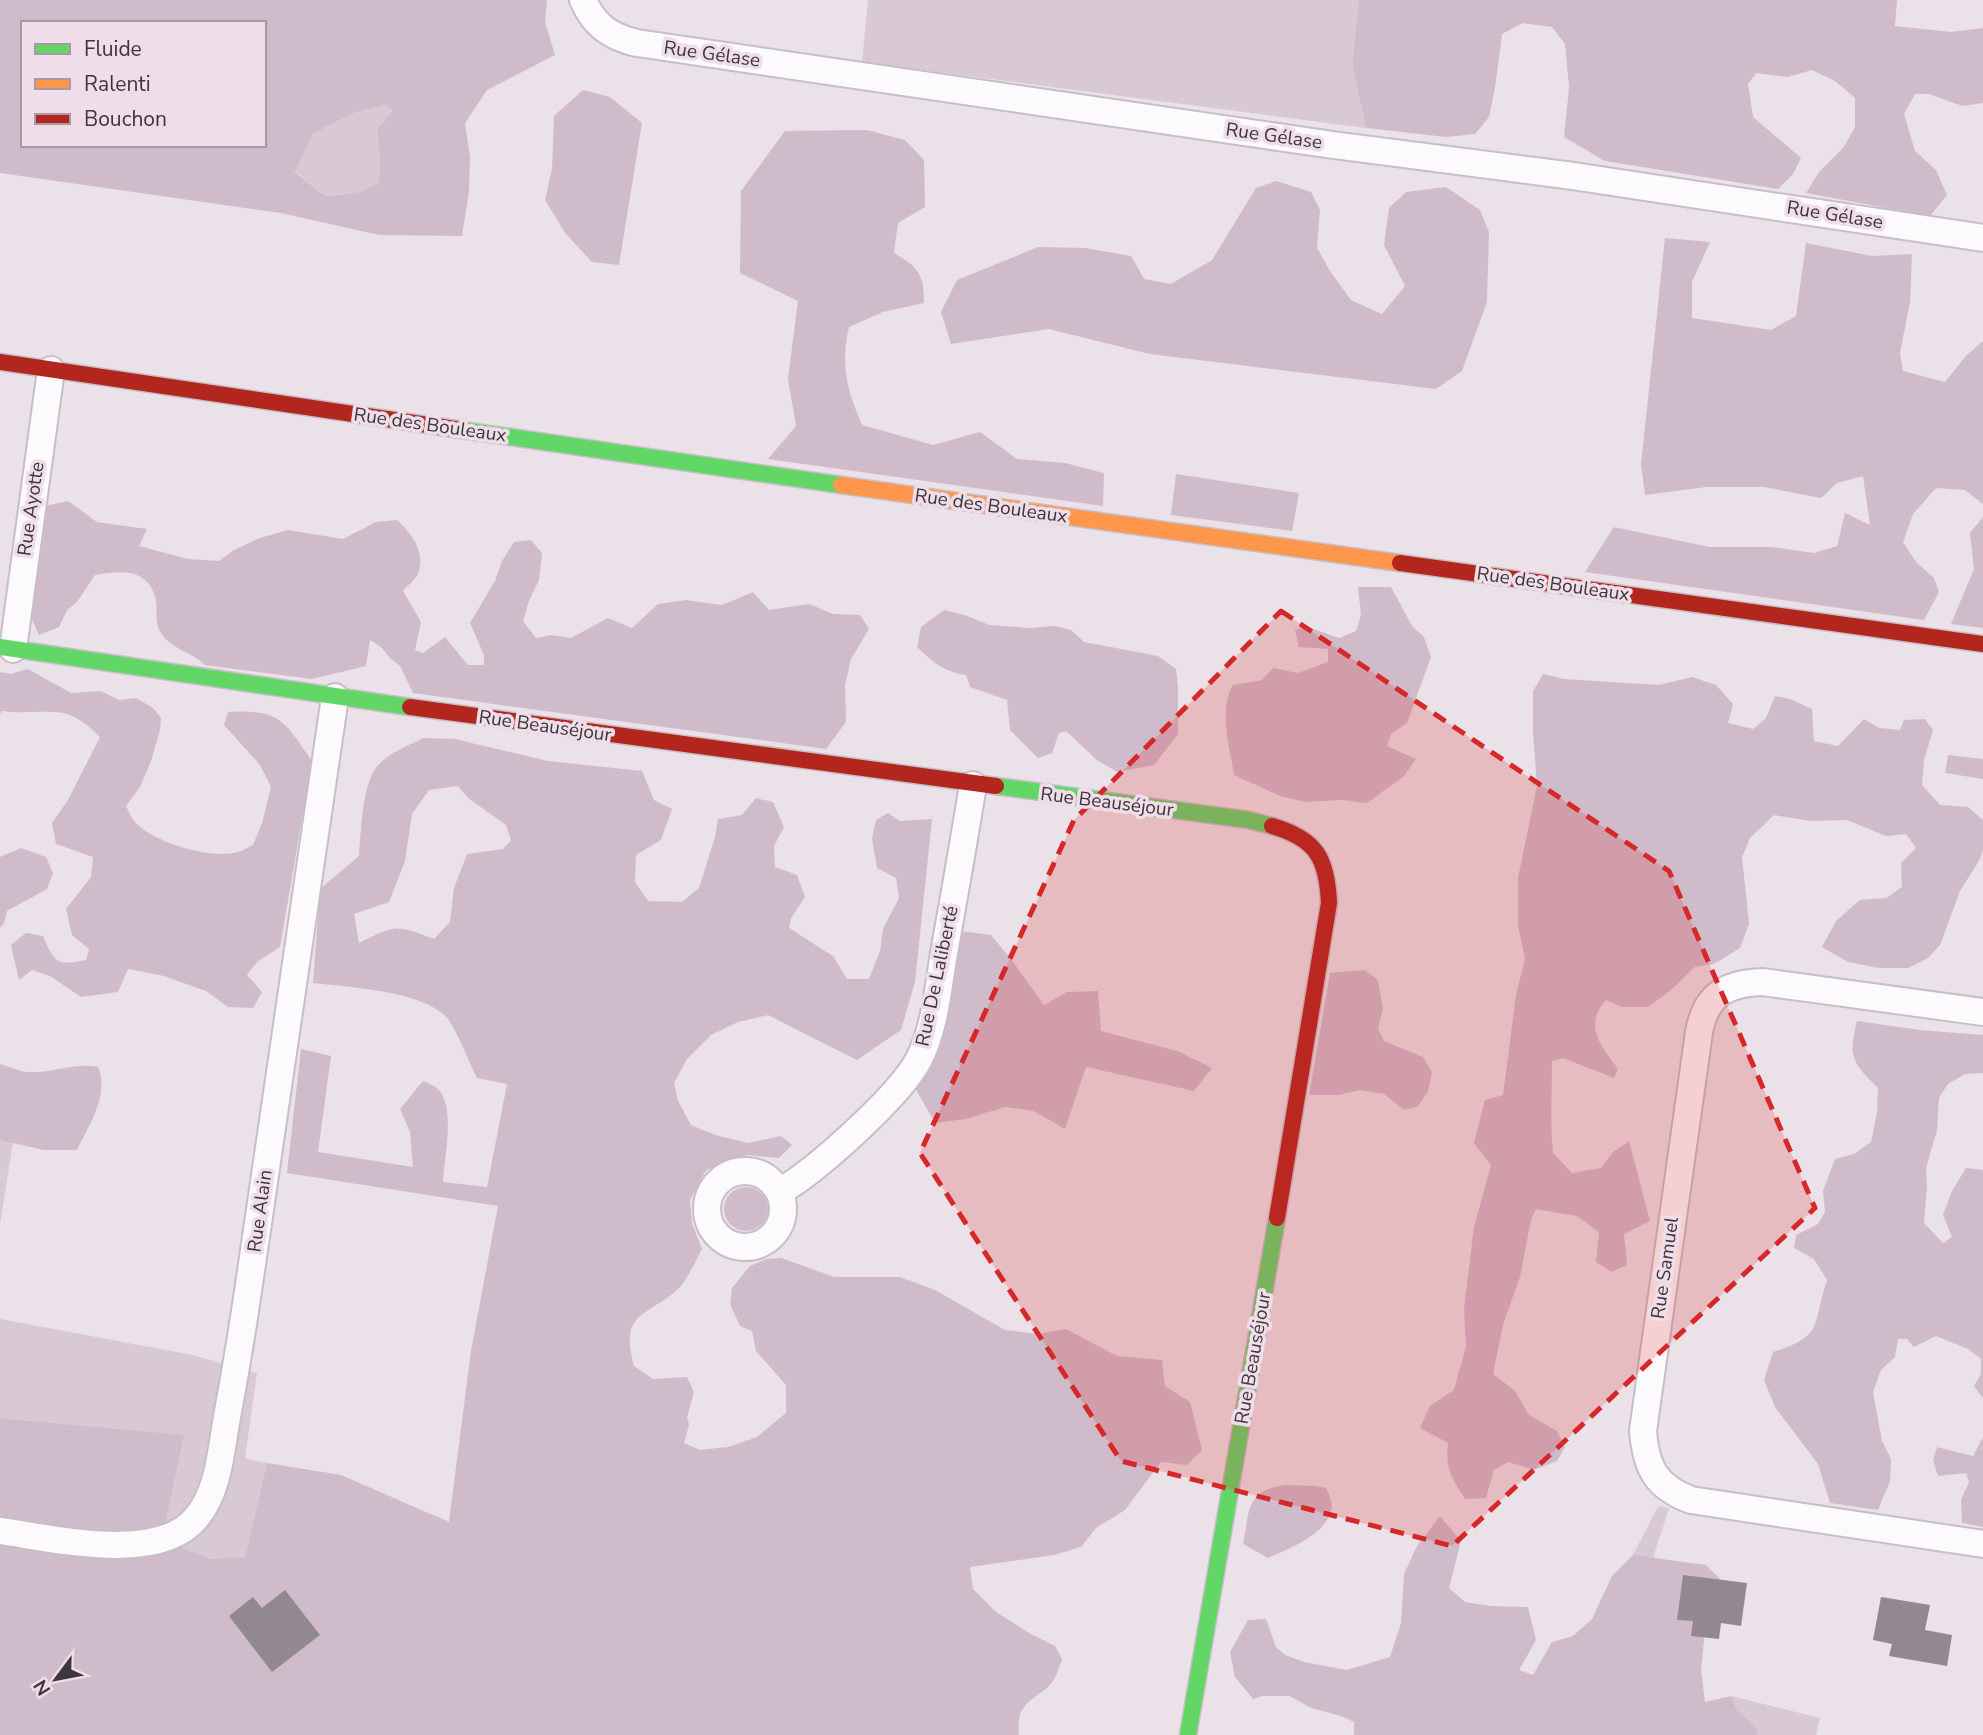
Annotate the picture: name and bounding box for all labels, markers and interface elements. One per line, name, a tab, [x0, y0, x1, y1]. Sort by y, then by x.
legend	[21, 21, 266, 147]
street label: Rue Gélase	[662, 34, 762, 74]
text: Fluide	[84, 35, 142, 63]
text: Ralenti	[84, 70, 151, 98]
text: Bouchon	[84, 105, 167, 133]
street label: Rue Gélase	[1224, 116, 1324, 156]
street label: Rue Gélase	[1785, 195, 1885, 235]
street label: Rue des Bouleaux	[352, 401, 508, 449]
street label: Rue Ayotte	[12, 460, 50, 558]
street label: Rue des Bouleaux	[913, 482, 1069, 530]
street label: Rue des Bouleaux	[1475, 560, 1631, 608]
street label: Rue Beauséjour	[477, 704, 613, 748]
street label: Rue Beauséjour	[1039, 781, 1175, 823]
street label: Rue De Laliberté	[909, 903, 965, 1049]
street label: Rue Alain	[241, 1168, 279, 1254]
street label: Rue Samuel	[1645, 1215, 1685, 1321]
street label: Rue Beauséjour	[1229, 1290, 1277, 1426]
north arrow	[21, 1644, 91, 1714]
text: N	[28, 1675, 57, 1700]

